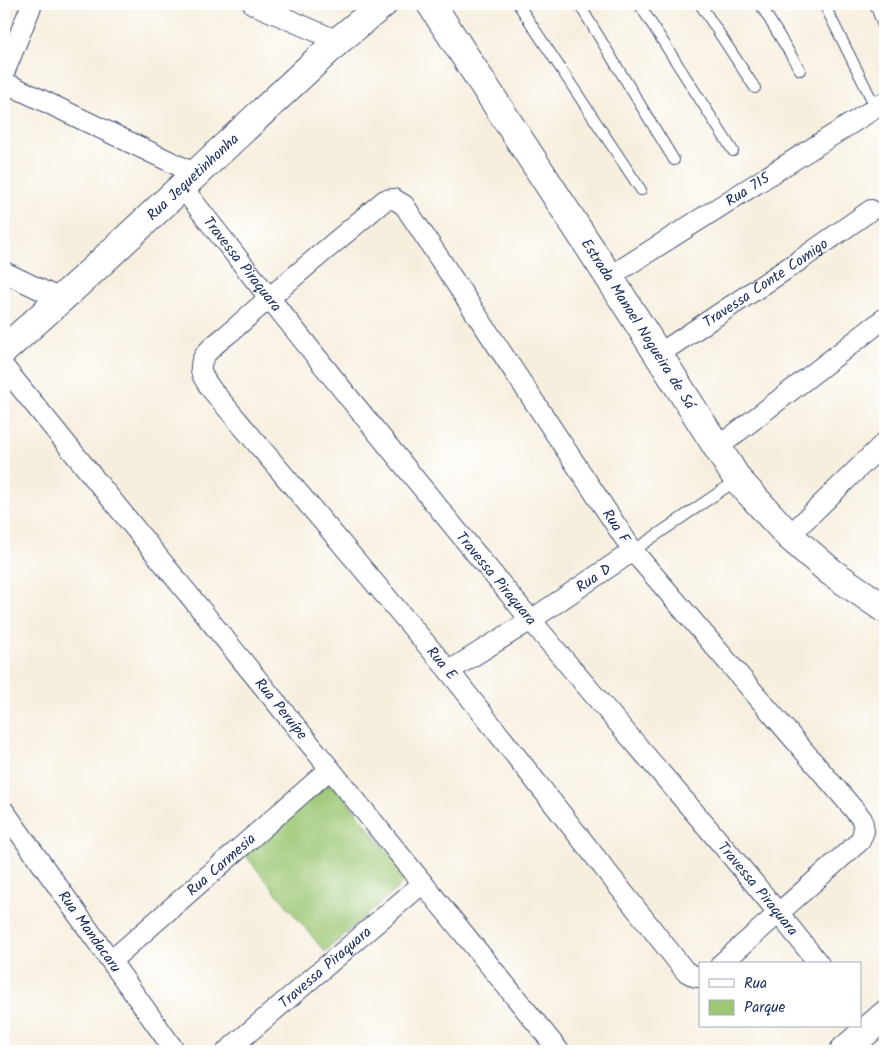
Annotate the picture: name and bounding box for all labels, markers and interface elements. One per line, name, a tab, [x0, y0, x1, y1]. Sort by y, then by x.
street label: Rua Jequetinhonha	[142, 128, 245, 227]
street label: Rua 715	[721, 166, 776, 213]
street label: Travessa Piraquara	[196, 212, 287, 318]
street label: Travessa Conte Comigo	[698, 233, 834, 334]
street label: Estrada Manoel Nogueira de Sá	[574, 234, 702, 416]
street label: Rua F	[595, 504, 636, 549]
street label: Travessa Piraquara	[449, 527, 542, 631]
street label: Rua D	[571, 558, 617, 599]
street label: Rua E	[420, 641, 463, 687]
street label: Rua Peruípe	[248, 673, 313, 746]
street label: Rua Carmesia	[182, 828, 262, 902]
street label: Travessa Piraquara	[711, 837, 804, 942]
street label: Rua Mandacaru	[51, 886, 127, 978]
street label: Travessa Piraquara	[274, 921, 378, 1015]
legend	[699, 962, 862, 1028]
text: Rua	[744, 972, 767, 996]
text: Parque	[744, 996, 785, 1020]

